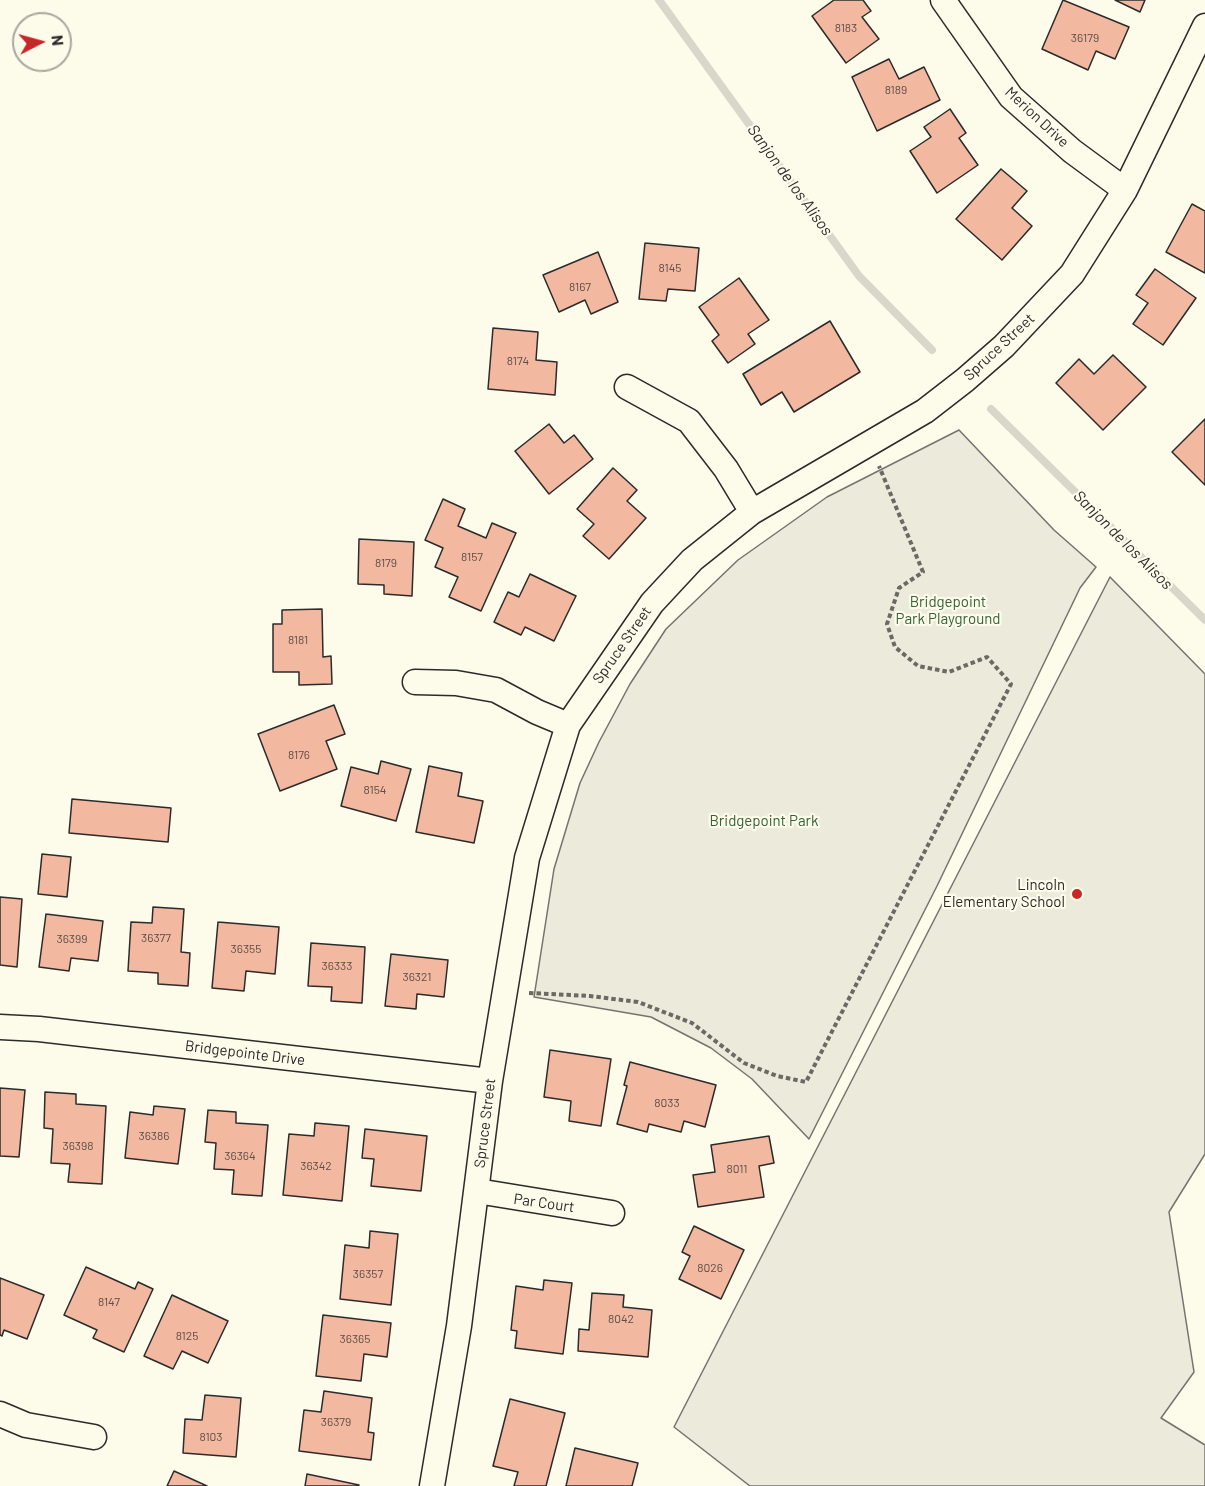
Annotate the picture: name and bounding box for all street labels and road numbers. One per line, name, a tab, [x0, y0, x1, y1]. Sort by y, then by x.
street label: Merion Drive	[1001, 83, 1073, 151]
street label: Spruce Street	[960, 310, 1038, 384]
street label: Spruce Street	[589, 603, 655, 687]
street label: Bridgepointe Drive	[184, 1037, 306, 1069]
street label: Spruce Street	[471, 1077, 499, 1169]
street label: Par Court	[512, 1190, 576, 1216]

